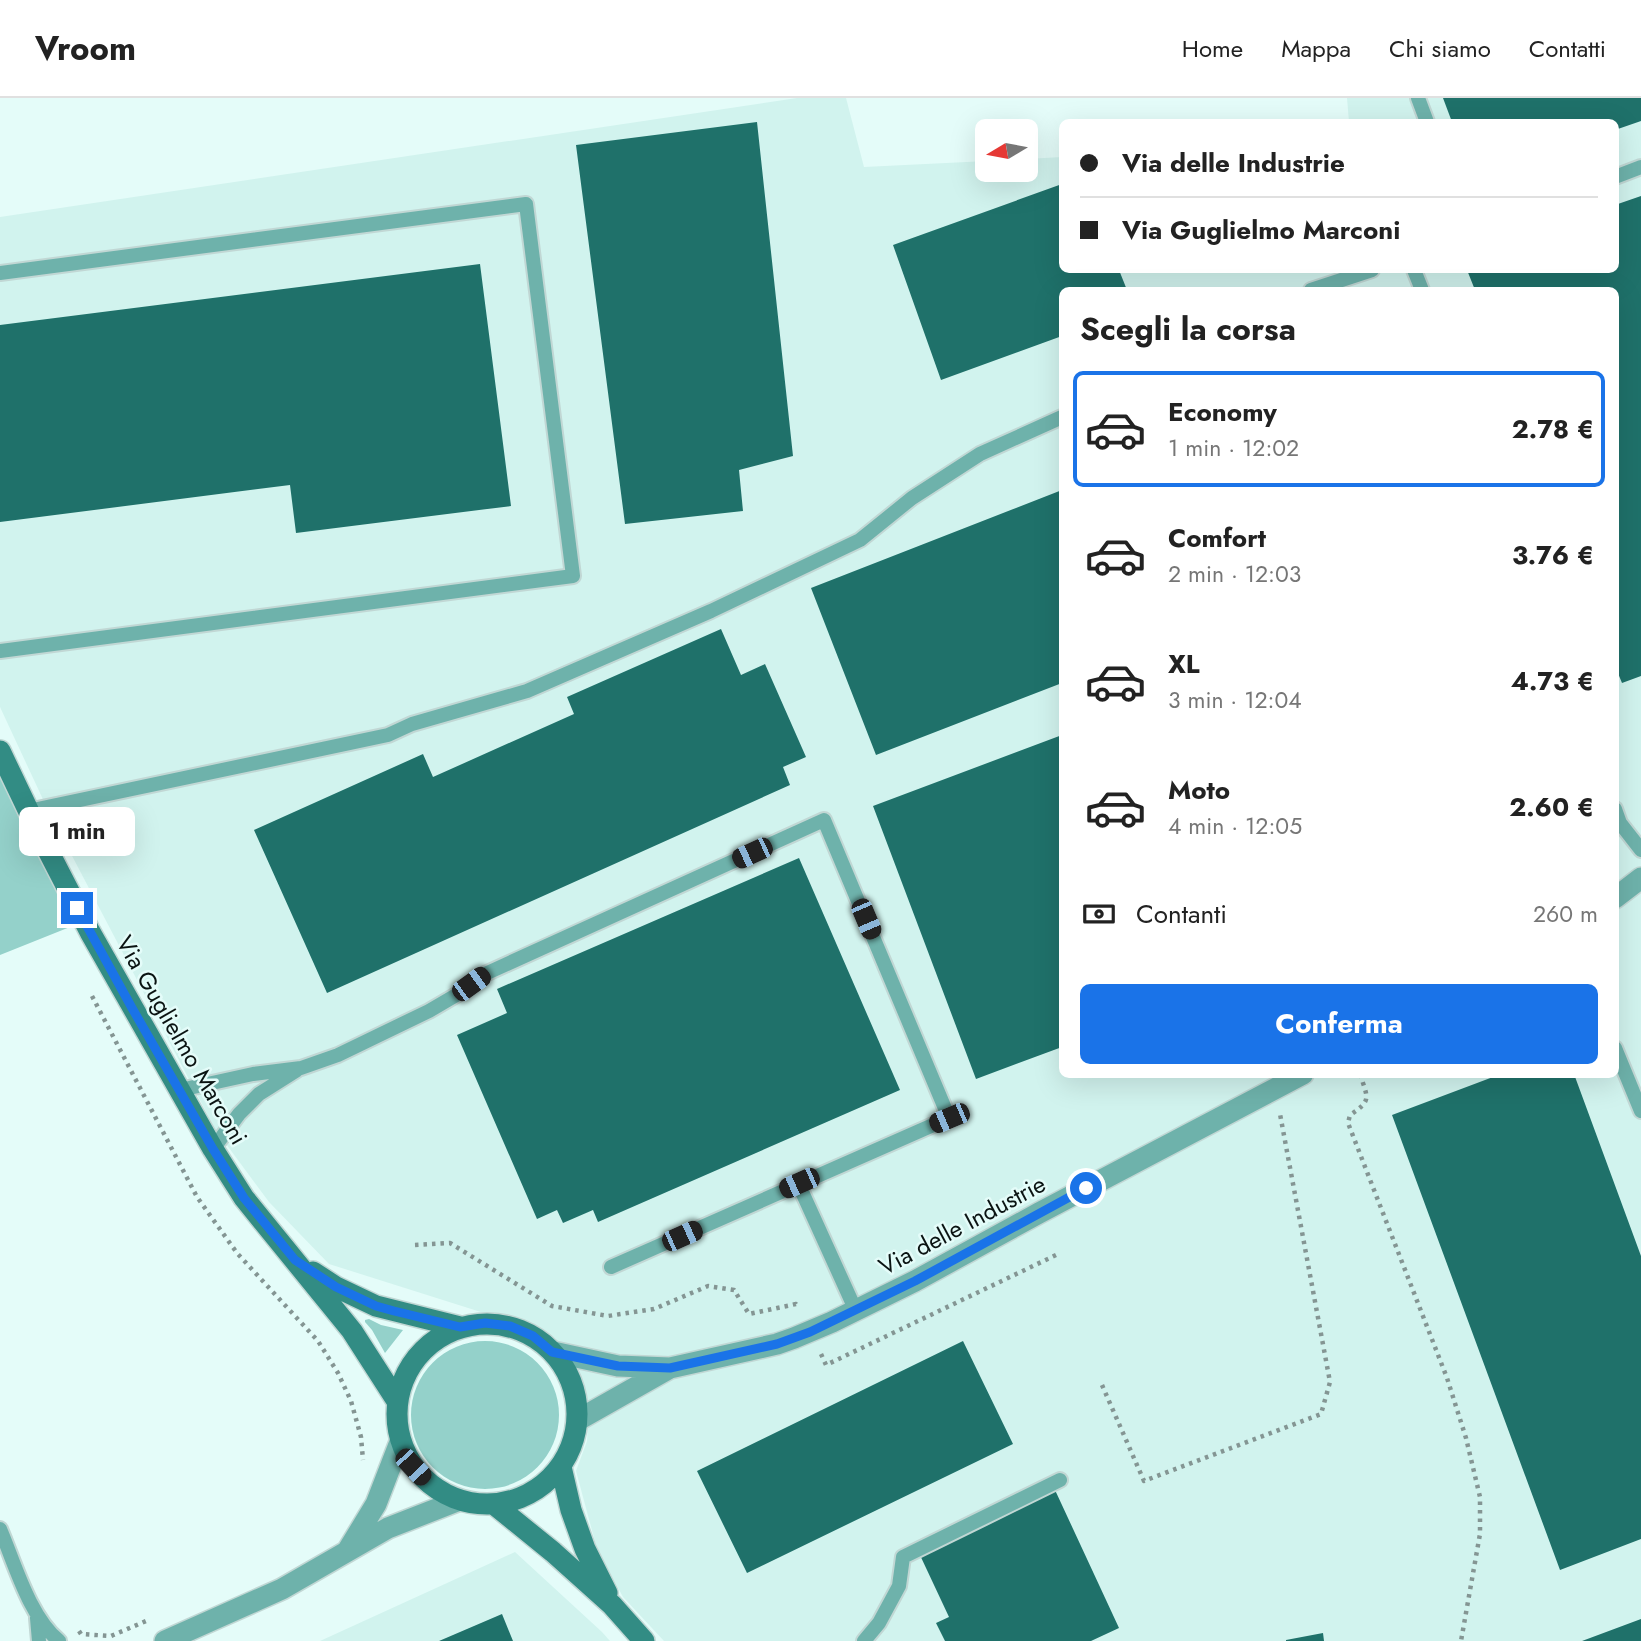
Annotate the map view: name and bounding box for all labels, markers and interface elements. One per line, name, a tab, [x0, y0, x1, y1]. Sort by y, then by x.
text: Vroom	[35, 25, 136, 72]
text: Home	[1182, 31, 1243, 66]
text: Mappa	[1281, 31, 1351, 66]
text: Chi siamo	[1389, 31, 1491, 66]
text: Contatti	[1529, 31, 1606, 66]
north arrow	[975, 119, 1038, 182]
map controls	[975, 119, 1038, 182]
text: Via delle Industrie	[1122, 144, 1345, 182]
text: Via Guglielmo Marconi	[1122, 211, 1400, 249]
text: Scegli la corsa	[1080, 306, 1296, 352]
text: Economy	[1168, 393, 1277, 431]
icon: car	[1084, 398, 1147, 461]
text: 2.78 €	[1512, 410, 1594, 448]
text: 1 min · 12:02	[1168, 431, 1299, 465]
text: Comfort	[1168, 519, 1266, 557]
icon: car	[1084, 524, 1147, 587]
text: 3.76 €	[1512, 536, 1594, 574]
text: 2 min · 12:03	[1168, 557, 1301, 591]
text: XL	[1168, 645, 1200, 683]
icon: car	[1084, 650, 1147, 713]
text: 4.73 €	[1511, 662, 1594, 700]
text: 3 min · 12:04	[1168, 683, 1302, 717]
text: Moto	[1168, 771, 1230, 809]
icon: car	[1084, 776, 1147, 839]
text: 2.60 €	[1509, 788, 1594, 826]
callout: 1 min	[19, 806, 135, 856]
text: 4 min · 12:05	[1168, 809, 1302, 843]
text: 1 min	[48, 814, 106, 848]
car	[729, 835, 776, 871]
route end	[61, 892, 93, 924]
icon: cash	[1080, 895, 1118, 933]
text: Contanti	[1136, 895, 1227, 933]
car	[849, 896, 884, 942]
text: 260 m	[1533, 897, 1598, 931]
street label: Via Guglielmo Marconi	[108, 929, 256, 1151]
car	[448, 963, 495, 1005]
button: Conferma	[1080, 984, 1598, 1064]
car	[926, 1100, 973, 1136]
car	[776, 1165, 823, 1201]
street label: Via delle Industrie	[872, 1166, 1052, 1284]
route start	[1070, 1172, 1102, 1204]
car	[659, 1218, 706, 1254]
car	[391, 1444, 436, 1490]

